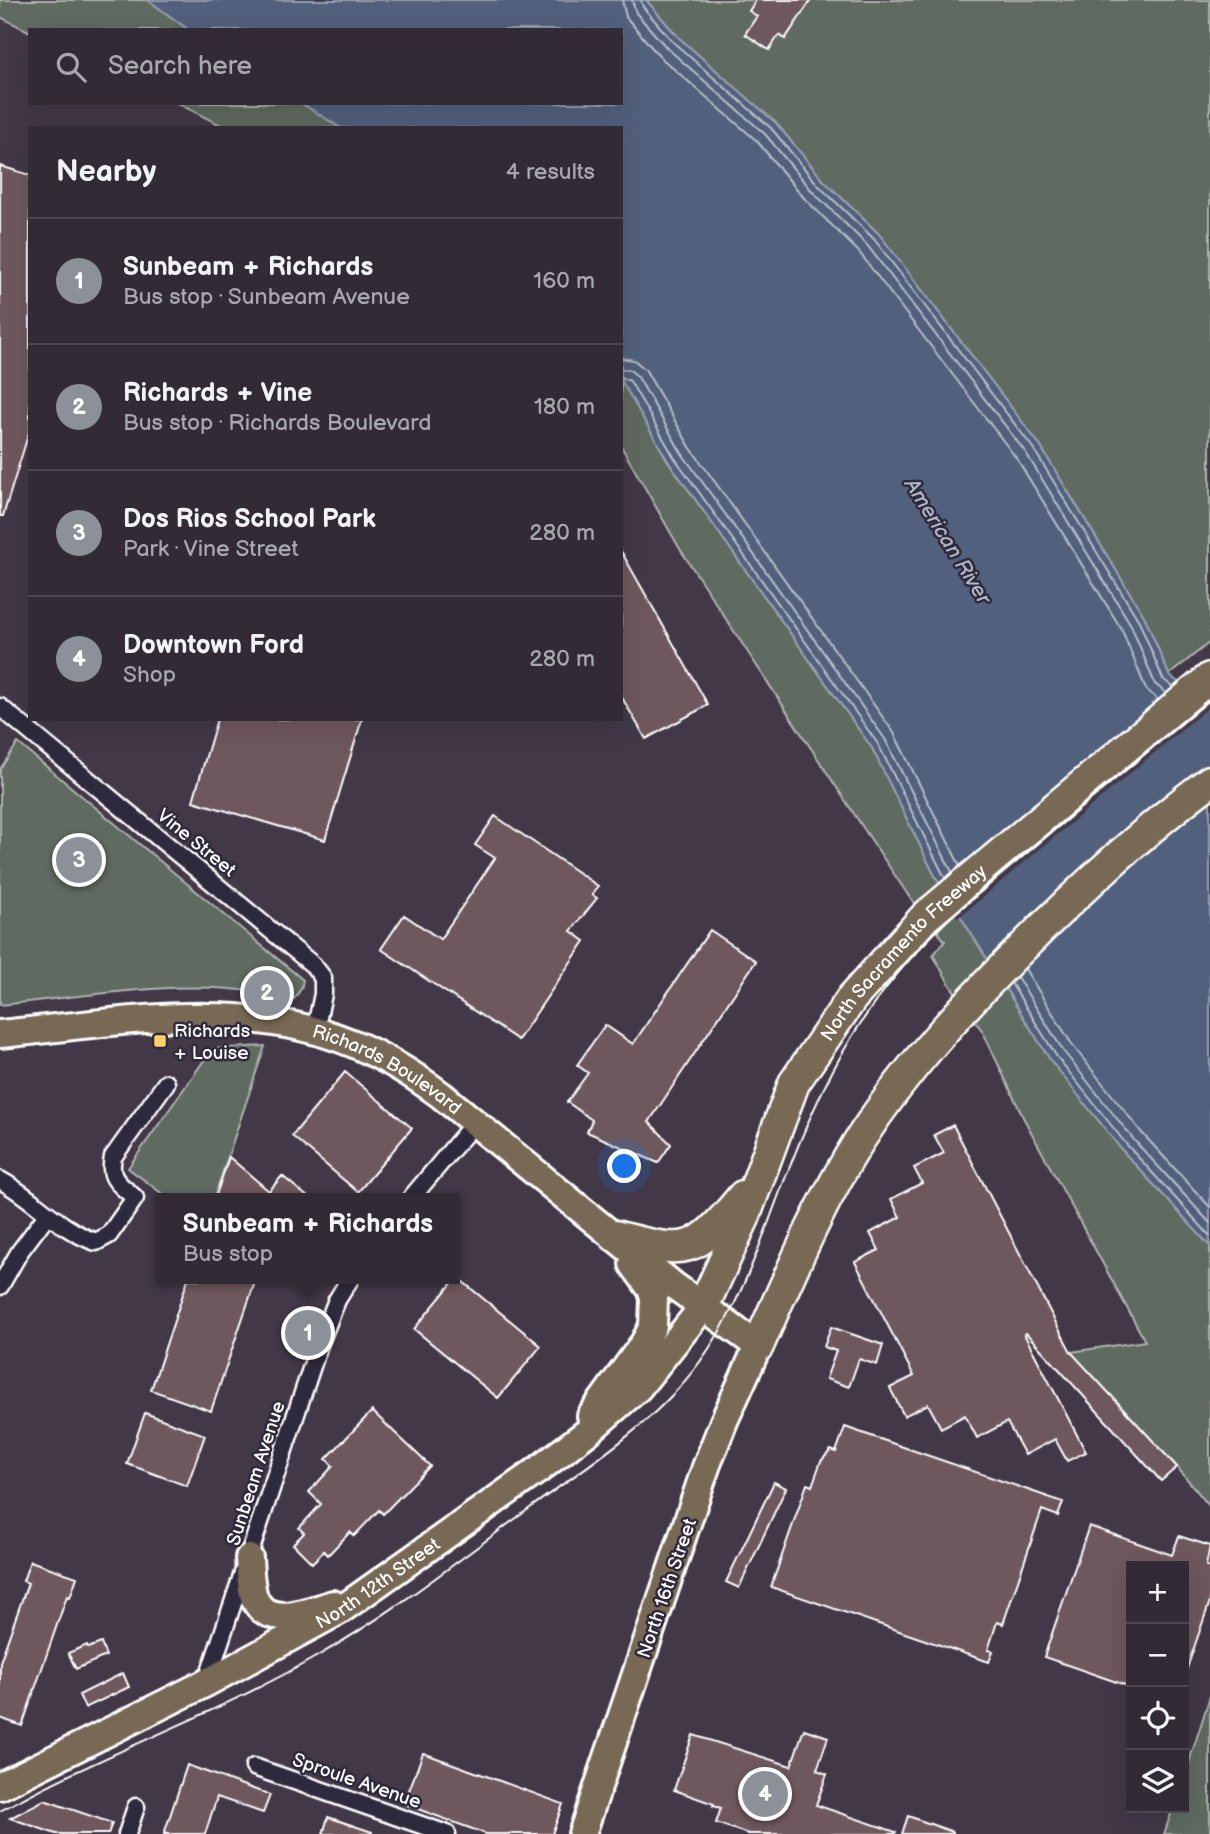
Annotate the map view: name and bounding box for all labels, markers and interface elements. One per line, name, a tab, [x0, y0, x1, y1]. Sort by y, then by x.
search box	[28, 28, 623, 105]
icon: search	[52, 48, 90, 86]
text: Search here	[108, 51, 252, 82]
text: Nearby	[56, 154, 156, 190]
text: 4 results	[506, 158, 595, 186]
text: Sunbeam + Richards	[123, 252, 373, 283]
text: 1	[74, 267, 84, 295]
text: 160 m	[533, 267, 595, 295]
text: Bus stop · Sunbeam Avenue	[123, 283, 410, 311]
text: Richards + Vine	[123, 378, 312, 409]
text: 2	[72, 393, 86, 421]
text: 180 m	[534, 393, 595, 421]
text: Bus stop · Richards Boulevard	[123, 409, 431, 437]
water label: American River	[898, 473, 997, 610]
text: Dos Rios School Park	[123, 504, 376, 535]
text: 3	[72, 519, 86, 547]
text: 280 m	[529, 519, 595, 547]
text: Park · Vine Street	[123, 535, 299, 563]
text: Downtown Ford	[123, 630, 304, 661]
text: 4	[72, 645, 86, 673]
text: 280 m	[529, 645, 595, 673]
text: Shop	[123, 661, 176, 689]
street label: Vine Street	[152, 804, 240, 882]
pin: 3	[56, 834, 102, 886]
street label: North Sacramento Freeway	[816, 860, 992, 1046]
pin: 2	[244, 967, 290, 1019]
place label: Richards + Louise	[174, 1020, 250, 1065]
street label: Richards Boulevard	[310, 1020, 466, 1120]
marker: Richards + Louise	[152, 1033, 168, 1049]
your location	[607, 1149, 641, 1183]
popup	[156, 1193, 460, 1284]
text: Sunbeam + Richards	[183, 1209, 433, 1240]
text: Bus stop	[183, 1240, 273, 1268]
pin: 1	[285, 1307, 331, 1359]
street label: Sunbeam Avenue	[222, 1398, 291, 1548]
street label: North 16th Street	[633, 1516, 702, 1661]
street label: North 12th Street	[312, 1533, 445, 1635]
map controls	[1126, 1561, 1189, 1813]
button: +	[1126, 1561, 1189, 1624]
button: −	[1126, 1624, 1189, 1687]
button: locate	[1126, 1687, 1189, 1750]
street label: Sproule Avenue	[289, 1749, 424, 1814]
button: layers	[1126, 1750, 1189, 1813]
pin: 4	[742, 1768, 788, 1820]

